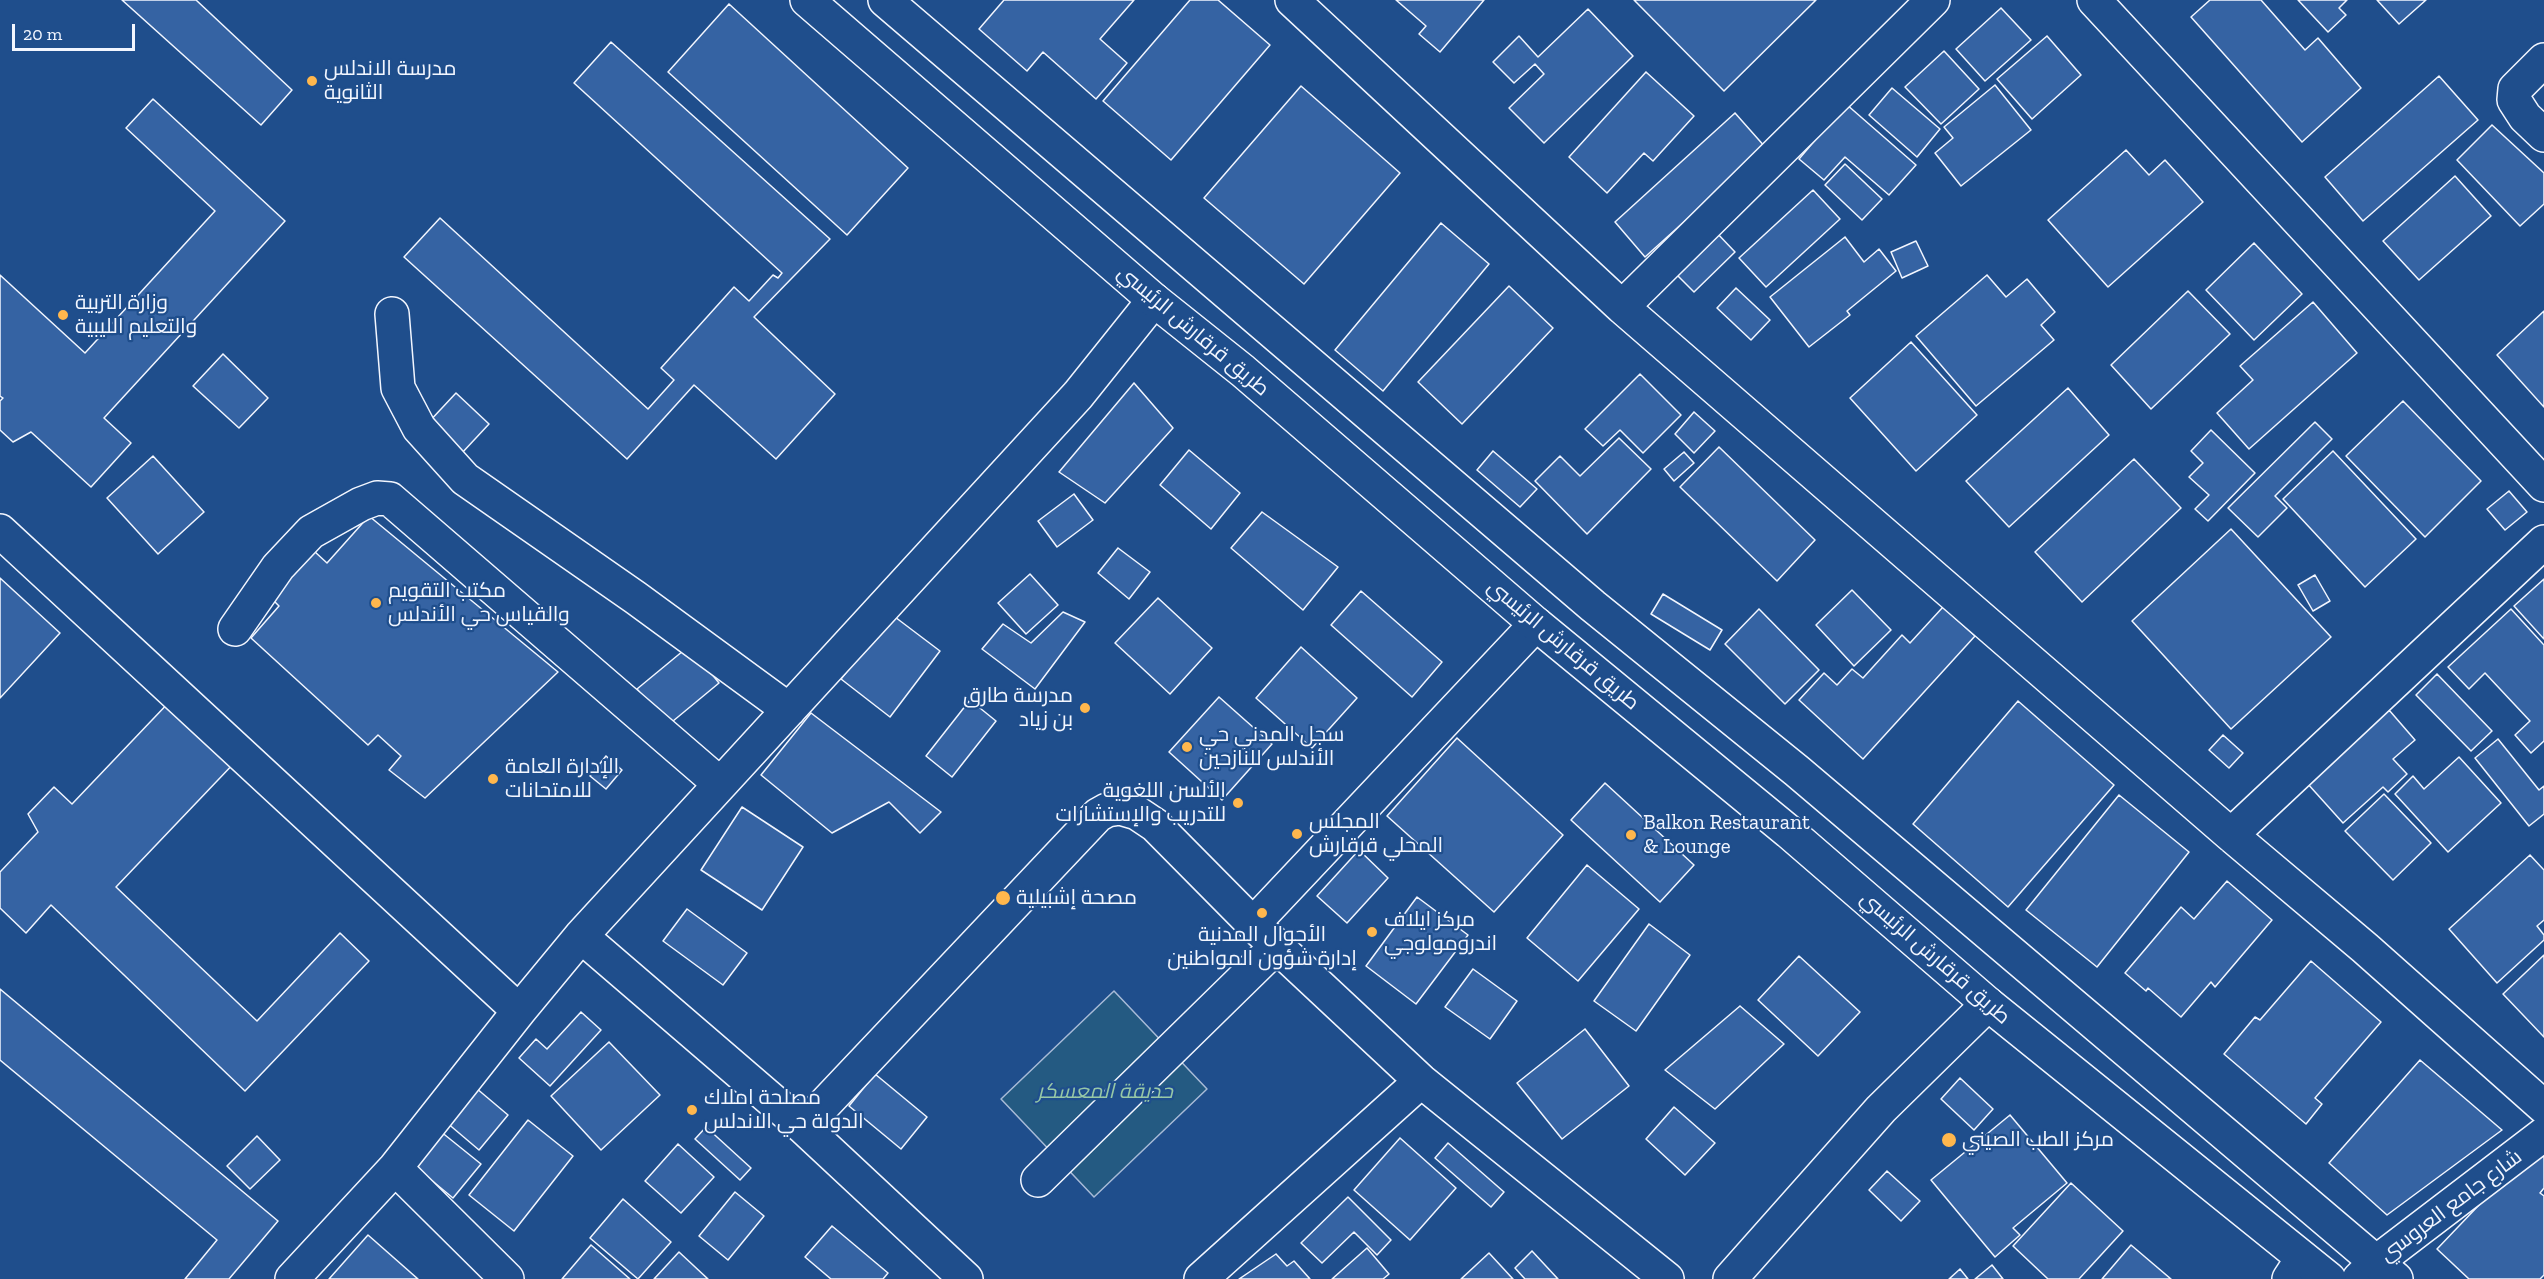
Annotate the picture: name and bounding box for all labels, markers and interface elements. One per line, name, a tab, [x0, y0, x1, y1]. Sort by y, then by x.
scale bar	[15, 12, 138, 50]
text: 20 m	[23, 23, 62, 45]
place label: مدرسة الاندلس الثانوية	[324, 56, 456, 106]
marker: مدرسة الاندلس الثانوية	[305, 74, 319, 88]
street label: طريق قرقارش الرئيسي	[1112, 260, 1274, 402]
place label: وزارة التربية والتعليم الليبية	[75, 290, 197, 340]
marker: وزارة التربية والتعليم الليبية	[56, 308, 70, 322]
street label: طريق قرقارش الرئيسي	[1482, 574, 1644, 716]
place label: مكتب التقويم والقياس حي الأندلس	[388, 578, 570, 628]
marker: مكتب التقويم والقياس حي الأندلس	[369, 596, 383, 610]
place label: مدرسة طارق بن زياد	[963, 683, 1073, 733]
marker: مدرسة طارق بن زياد	[1078, 701, 1092, 715]
place label: سجل المدني حي الأندلس للنازحين	[1199, 722, 1344, 772]
marker: سجل المدني حي الأندلس للنازحين	[1180, 740, 1194, 754]
place label: الإدارة العامة للامتحانات	[505, 754, 619, 804]
marker: الإدارة العامة للامتحانات	[486, 772, 500, 786]
place label: الألسن اللغوية للتدريب والإستشارات	[1055, 778, 1226, 828]
marker: الألسن اللغوية للتدريب والإستشارات	[1231, 796, 1245, 810]
place label: المجلس المحلي قرقارش	[1309, 809, 1443, 859]
place label: Balkon Restaurant & Lounge	[1643, 810, 1810, 860]
marker: المجلس المحلي قرقارش	[1290, 827, 1304, 841]
marker: Balkon Restaurant & Lounge	[1624, 828, 1638, 842]
place label: مصحة إشبيلية	[1016, 885, 1137, 911]
street label: طريق قرقارش الرئيسي	[1855, 886, 2015, 1030]
marker: مصحة إشبيلية	[994, 889, 1012, 907]
marker: الأحوال المدنية إدارة شؤون المواطنين	[1255, 906, 1269, 920]
place label: مركز ايلاف اندرومولوجي	[1384, 907, 1497, 957]
place label: الأحوال المدنية إدارة شؤون المواطنين	[1167, 922, 1357, 972]
marker: مركز ايلاف اندرومولوجي	[1365, 925, 1379, 939]
park label: حديقة المعسكر	[1037, 1079, 1173, 1105]
place label: مصلحة املاك الدولة حي الاندلس	[704, 1085, 864, 1135]
marker: مصلحة املاك الدولة حي الاندلس	[685, 1103, 699, 1117]
place label: مركز الطب الصيني	[1962, 1127, 2114, 1153]
marker: مركز الطب الصيني	[1940, 1131, 1958, 1149]
street label: شارع جامع العروسي	[2375, 1144, 2527, 1268]

